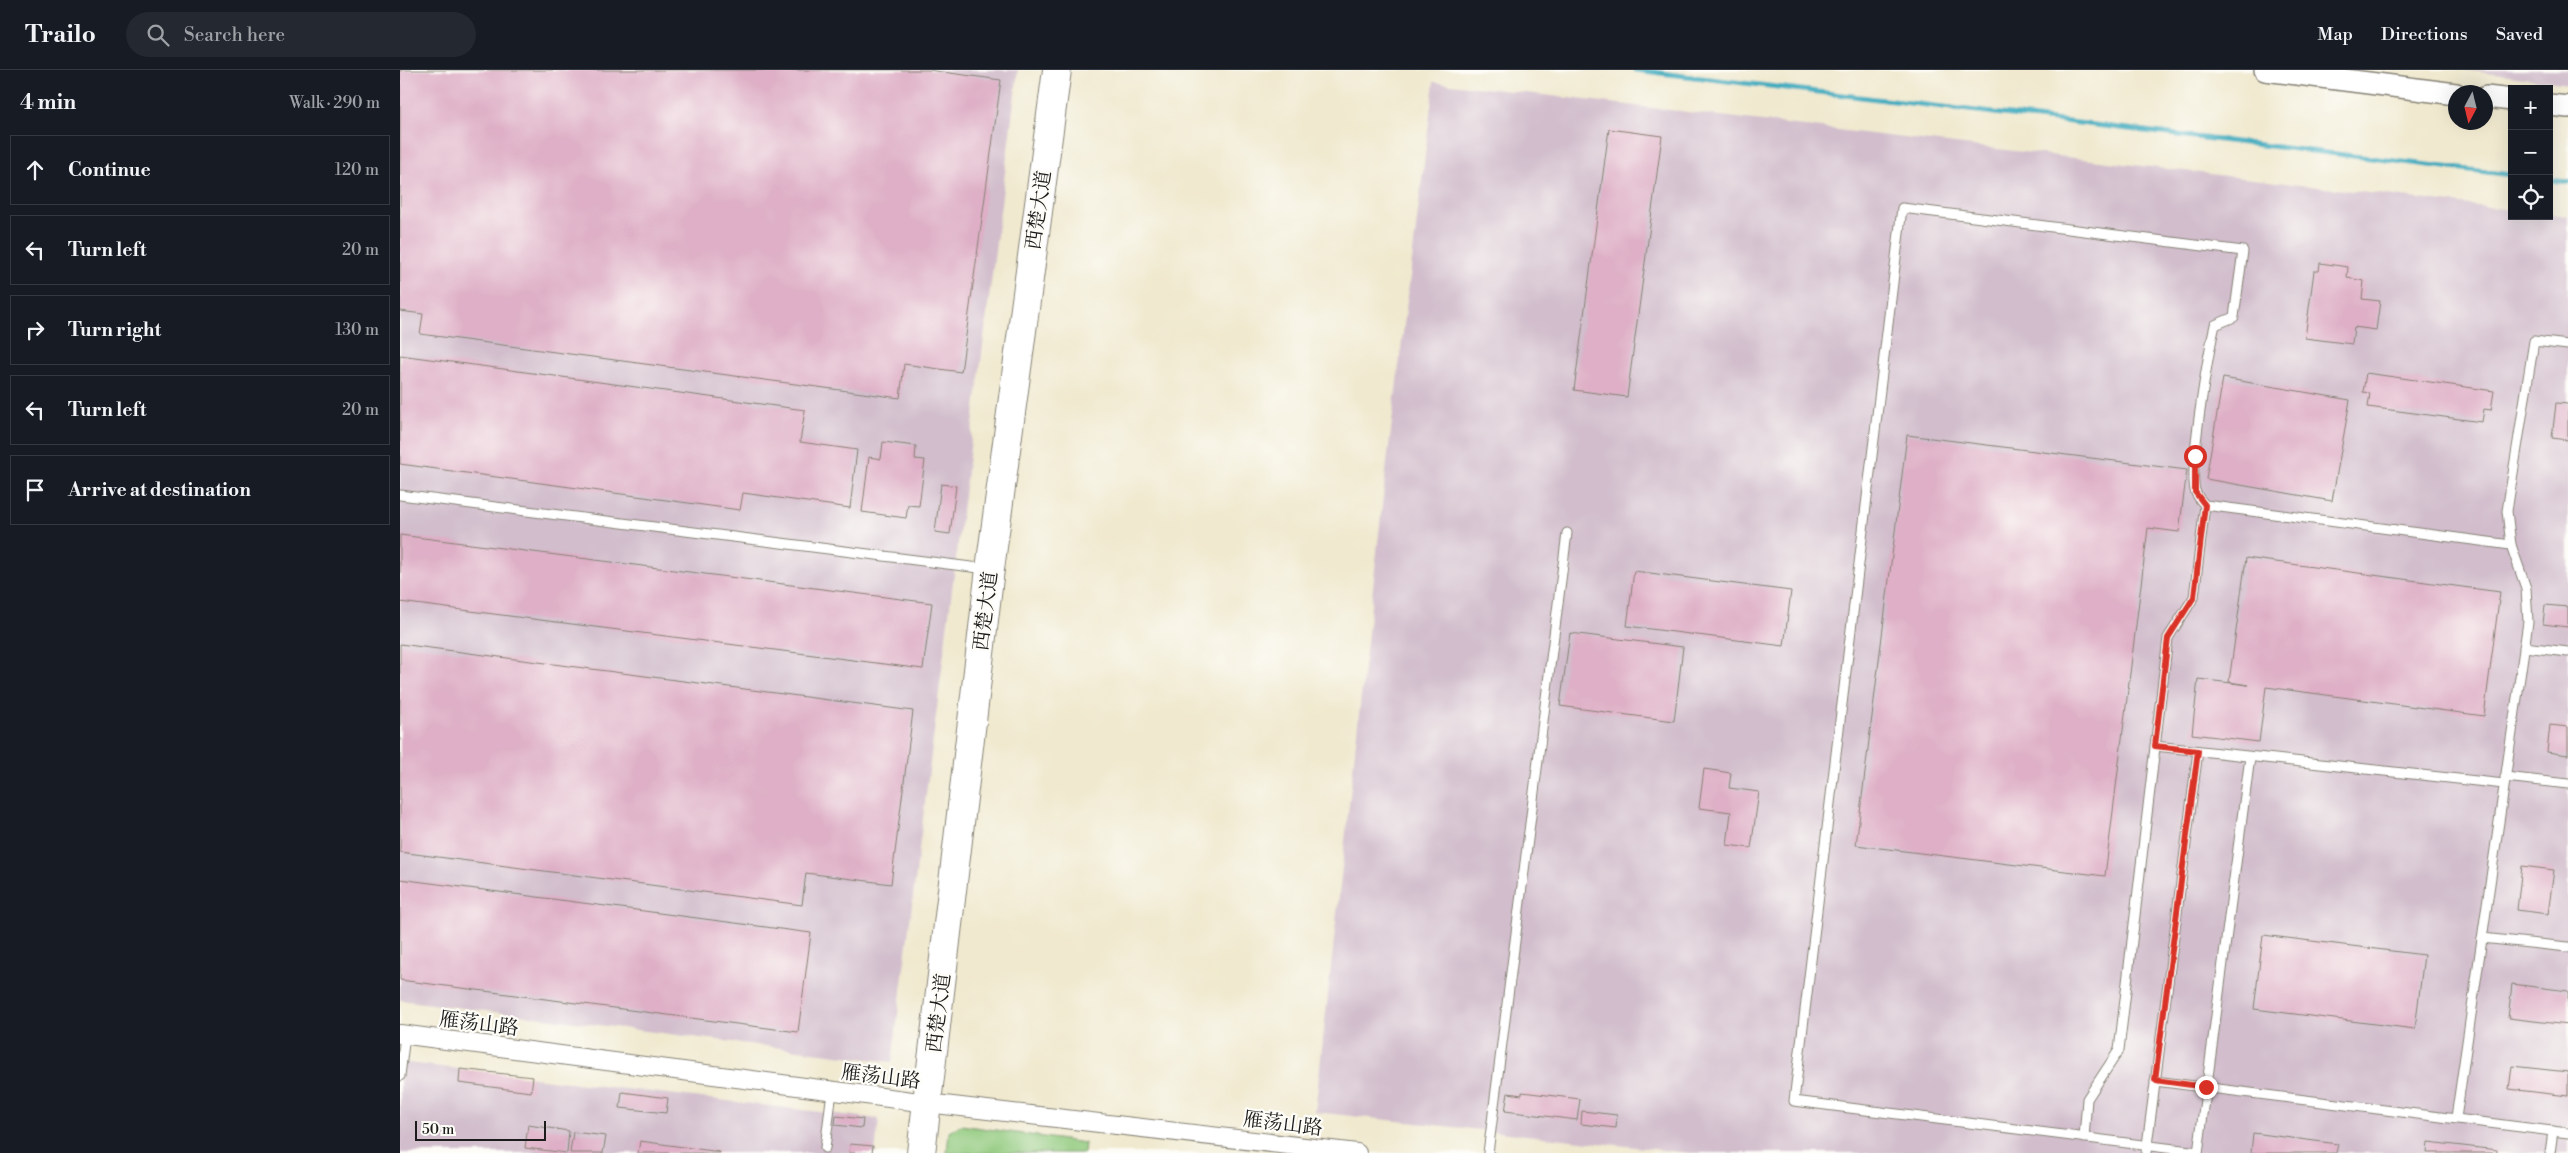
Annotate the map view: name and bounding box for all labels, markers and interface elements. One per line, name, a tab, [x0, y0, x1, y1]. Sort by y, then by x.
search box	[126, 12, 476, 57]
text: Trailo	[25, 20, 96, 50]
icon: search	[144, 21, 172, 49]
text: Search here	[184, 23, 285, 47]
text: Map	[2317, 23, 2353, 46]
text: Directions	[2381, 23, 2468, 46]
text: Saved	[2496, 23, 2543, 46]
north arrow	[2448, 85, 2493, 130]
map controls	[2508, 85, 2553, 220]
button: +	[2508, 85, 2553, 130]
text: 4 min	[20, 90, 76, 116]
text: Walk · 290 m	[289, 93, 380, 113]
button: −	[2508, 130, 2553, 175]
icon: ahead	[21, 156, 49, 184]
text: Continue	[68, 158, 151, 182]
text: 120 m	[335, 160, 379, 180]
street label: 西楚大道	[1022, 169, 1057, 252]
button: locate	[2508, 175, 2553, 220]
icon: left	[21, 236, 49, 264]
text: Turn left	[68, 238, 147, 262]
text: 20 m	[342, 240, 379, 260]
icon: right	[21, 316, 49, 344]
text: Turn right	[68, 318, 161, 342]
text: 130 m	[335, 320, 379, 340]
icon: left	[21, 396, 49, 424]
text: Turn left	[68, 398, 147, 422]
text: 20 m	[342, 400, 379, 420]
route start	[2184, 445, 2207, 468]
icon: arrive	[21, 476, 49, 504]
text: Arrive at destination	[68, 478, 251, 502]
street label: 西楚大道	[969, 570, 1004, 652]
street label: 西楚大道	[922, 972, 957, 1054]
street label: 雁荡山路	[438, 1007, 520, 1042]
street label: 雁荡山路	[840, 1060, 922, 1095]
route end	[2195, 1076, 2218, 1099]
street label: 雁荡山路	[1242, 1107, 1324, 1142]
scale bar	[415, 1118, 546, 1141]
text: 50 m	[422, 1121, 454, 1139]

